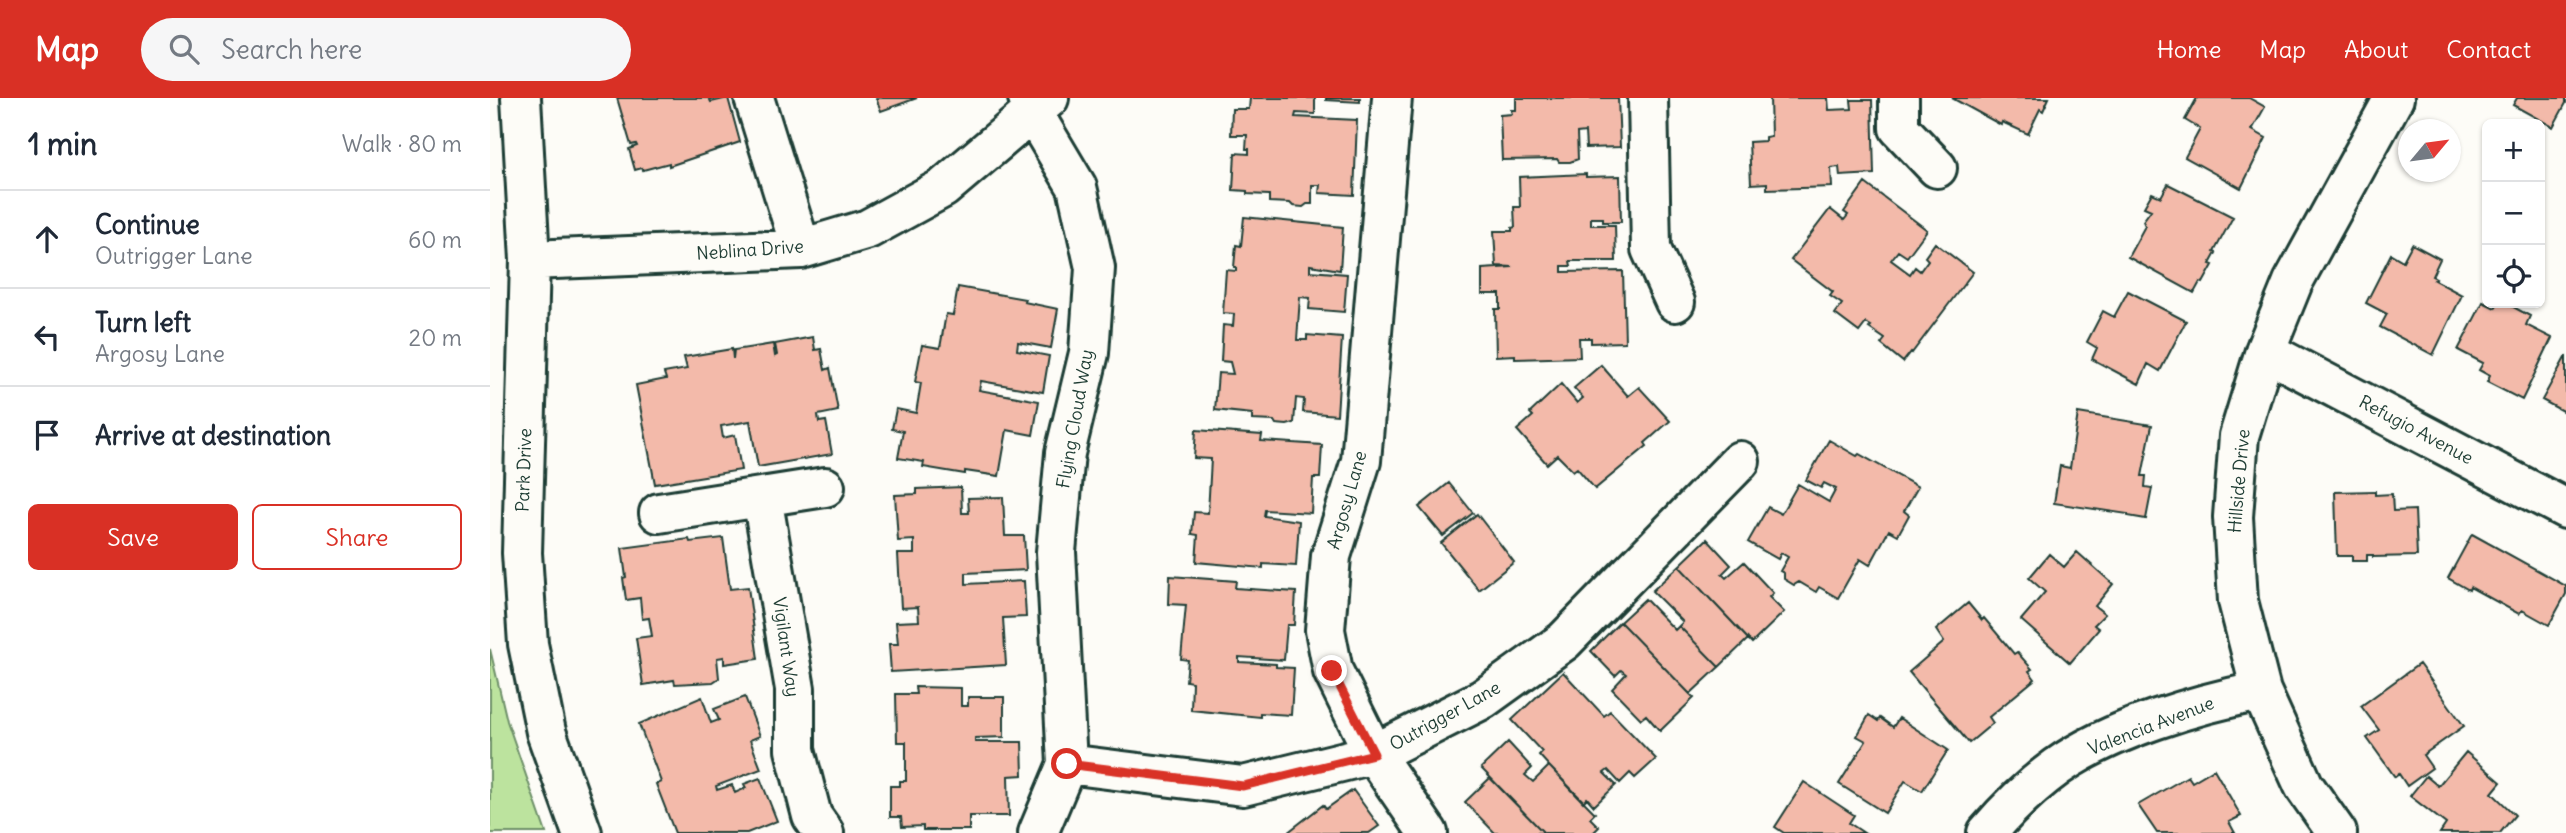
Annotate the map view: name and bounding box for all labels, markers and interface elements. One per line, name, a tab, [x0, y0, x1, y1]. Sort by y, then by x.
search box	[141, 18, 631, 81]
text: Map	[35, 28, 99, 70]
icon: search	[165, 30, 203, 68]
text: Search here	[221, 33, 362, 66]
text: Home	[2157, 34, 2221, 64]
text: Map	[2259, 34, 2306, 64]
text: About	[2344, 34, 2408, 64]
text: Contact	[2446, 34, 2531, 64]
north arrow	[2398, 119, 2461, 182]
map controls	[2482, 119, 2545, 308]
button: +	[2482, 119, 2545, 182]
text: 1 min	[28, 125, 97, 163]
text: Walk · 80 m	[342, 129, 462, 158]
button: −	[2482, 182, 2545, 245]
text: Continue	[95, 208, 200, 241]
icon: ahead	[28, 220, 66, 258]
text: 60 m	[408, 225, 462, 254]
street label: Neblina Drive	[696, 234, 804, 265]
text: Outrigger Lane	[95, 241, 253, 270]
button: locate	[2482, 245, 2545, 308]
text: Turn left	[95, 306, 191, 339]
icon: left	[28, 318, 66, 356]
text: 20 m	[409, 323, 462, 352]
text: Argosy Lane	[95, 339, 225, 368]
street label: Flying Cloud Way	[1051, 348, 1098, 490]
street label: Refugio Avenue	[2355, 390, 2477, 469]
icon: arrive	[28, 416, 66, 454]
text: Arrive at destination	[95, 419, 331, 452]
street label: Park Drive	[511, 428, 536, 512]
street label: Hillside Drive	[2223, 428, 2255, 534]
street label: Argosy Lane	[1321, 448, 1372, 552]
button: Save	[28, 504, 238, 570]
button: Share	[252, 504, 462, 570]
street label: Vigilant Way	[768, 596, 805, 698]
route end	[1316, 655, 1347, 686]
street label: Outrigger Lane	[1385, 676, 1504, 756]
street label: Valencia Avenue	[2085, 691, 2217, 760]
route start	[1051, 748, 1082, 779]

